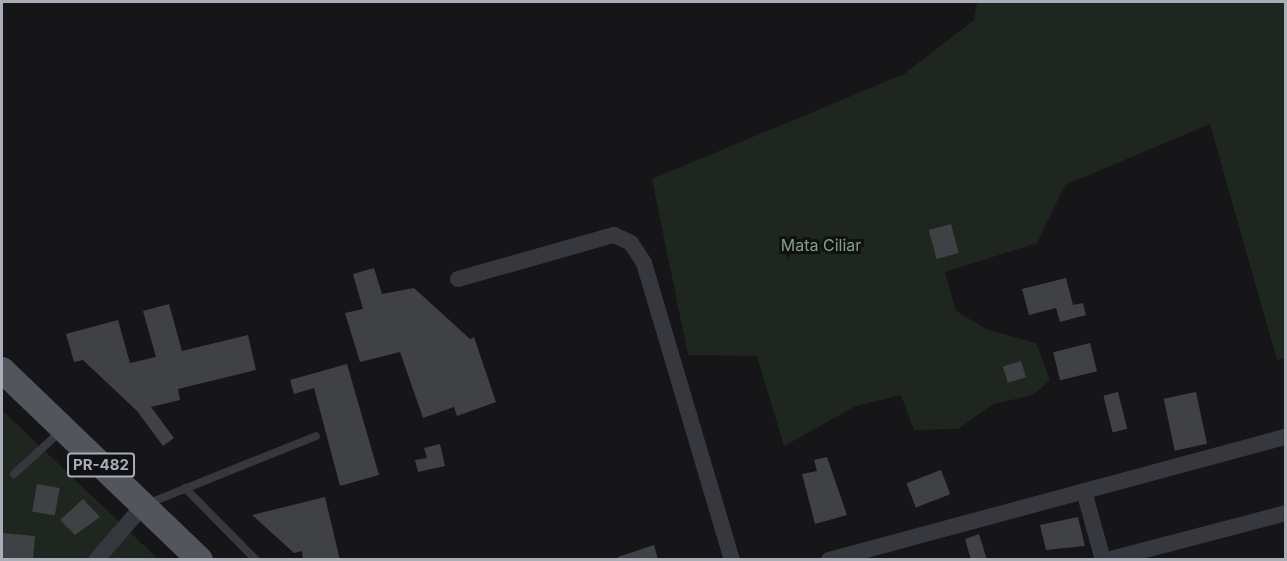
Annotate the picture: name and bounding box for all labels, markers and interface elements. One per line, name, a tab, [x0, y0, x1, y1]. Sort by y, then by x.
park label: Mata Ciliar	[781, 235, 861, 255]
road number: PR-482	[66, 453, 136, 477]

